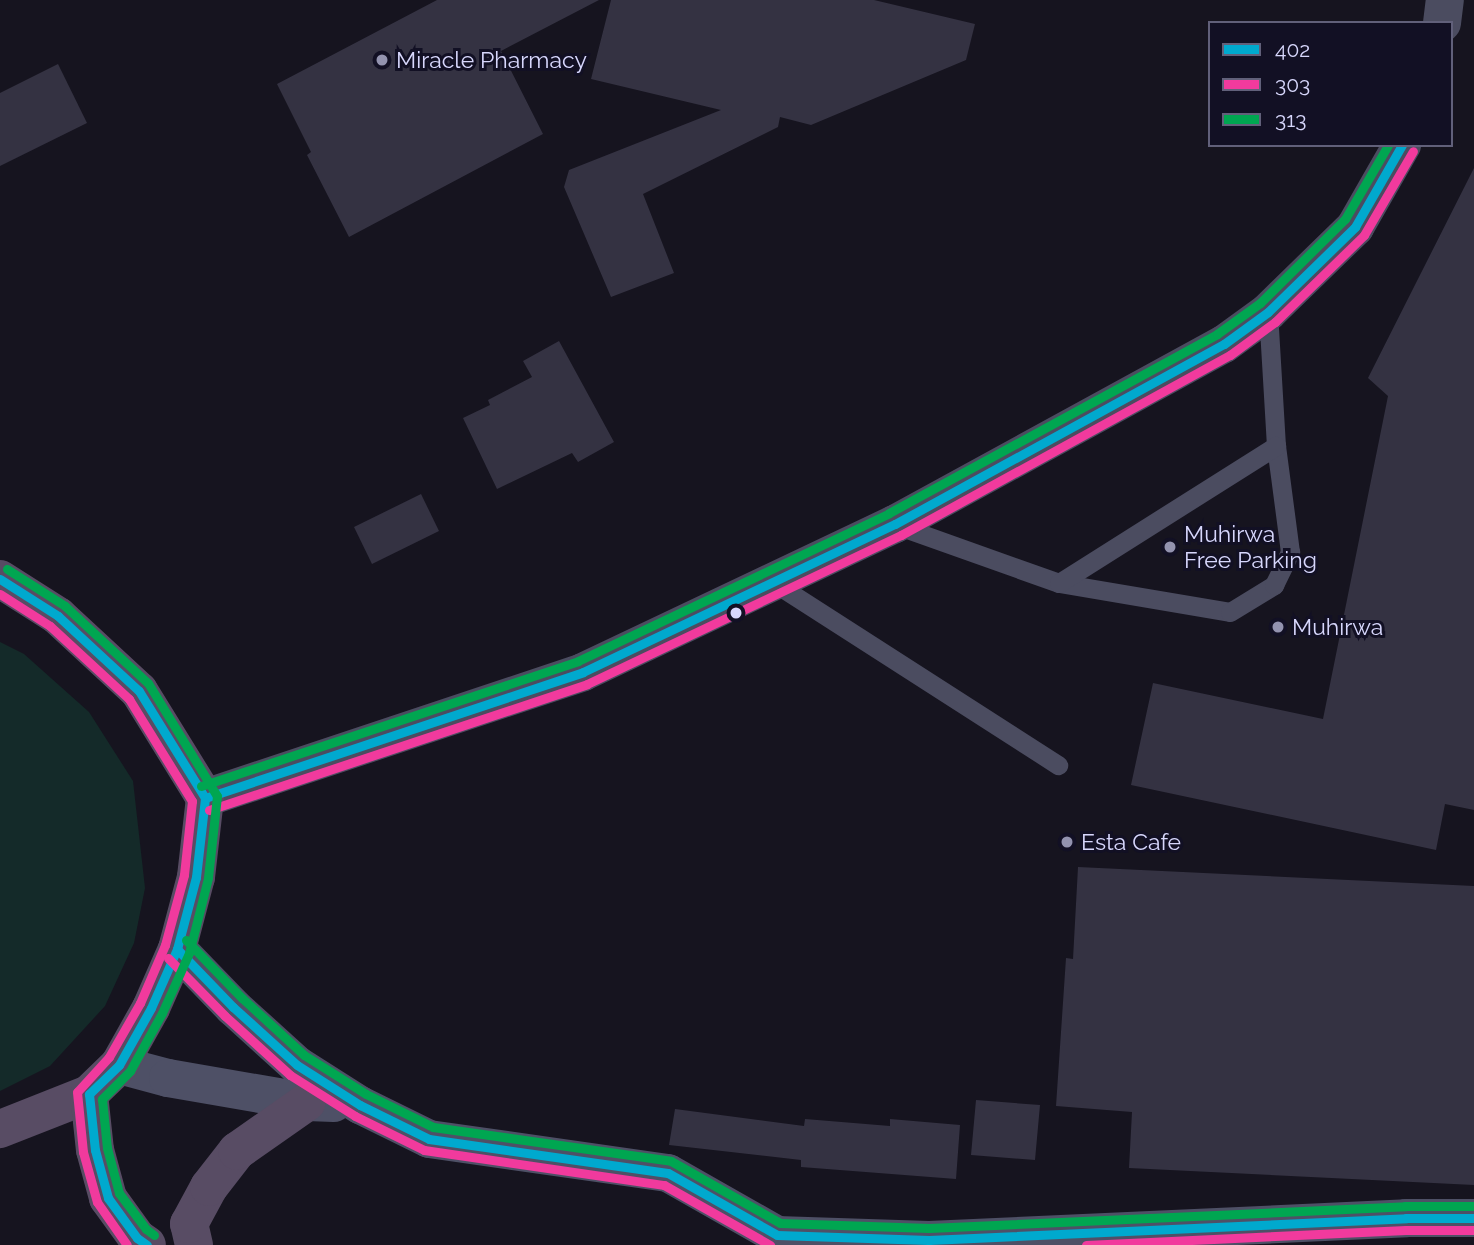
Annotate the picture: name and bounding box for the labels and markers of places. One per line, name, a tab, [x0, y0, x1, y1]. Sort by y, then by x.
place label: Miracle Pharmacy	[396, 46, 587, 74]
marker: Miracle Pharmacy	[374, 52, 390, 68]
place label: Muhirwa Free Parking	[1184, 520, 1317, 574]
marker: Muhirwa Free Parking	[1162, 539, 1178, 555]
unlabelled marker	[729, 606, 743, 620]
place label: Muhirwa	[1292, 613, 1383, 641]
marker: Muhirwa	[1270, 619, 1286, 635]
place label: Esta Cafe	[1081, 828, 1181, 856]
marker: Esta Cafe	[1059, 834, 1075, 850]

